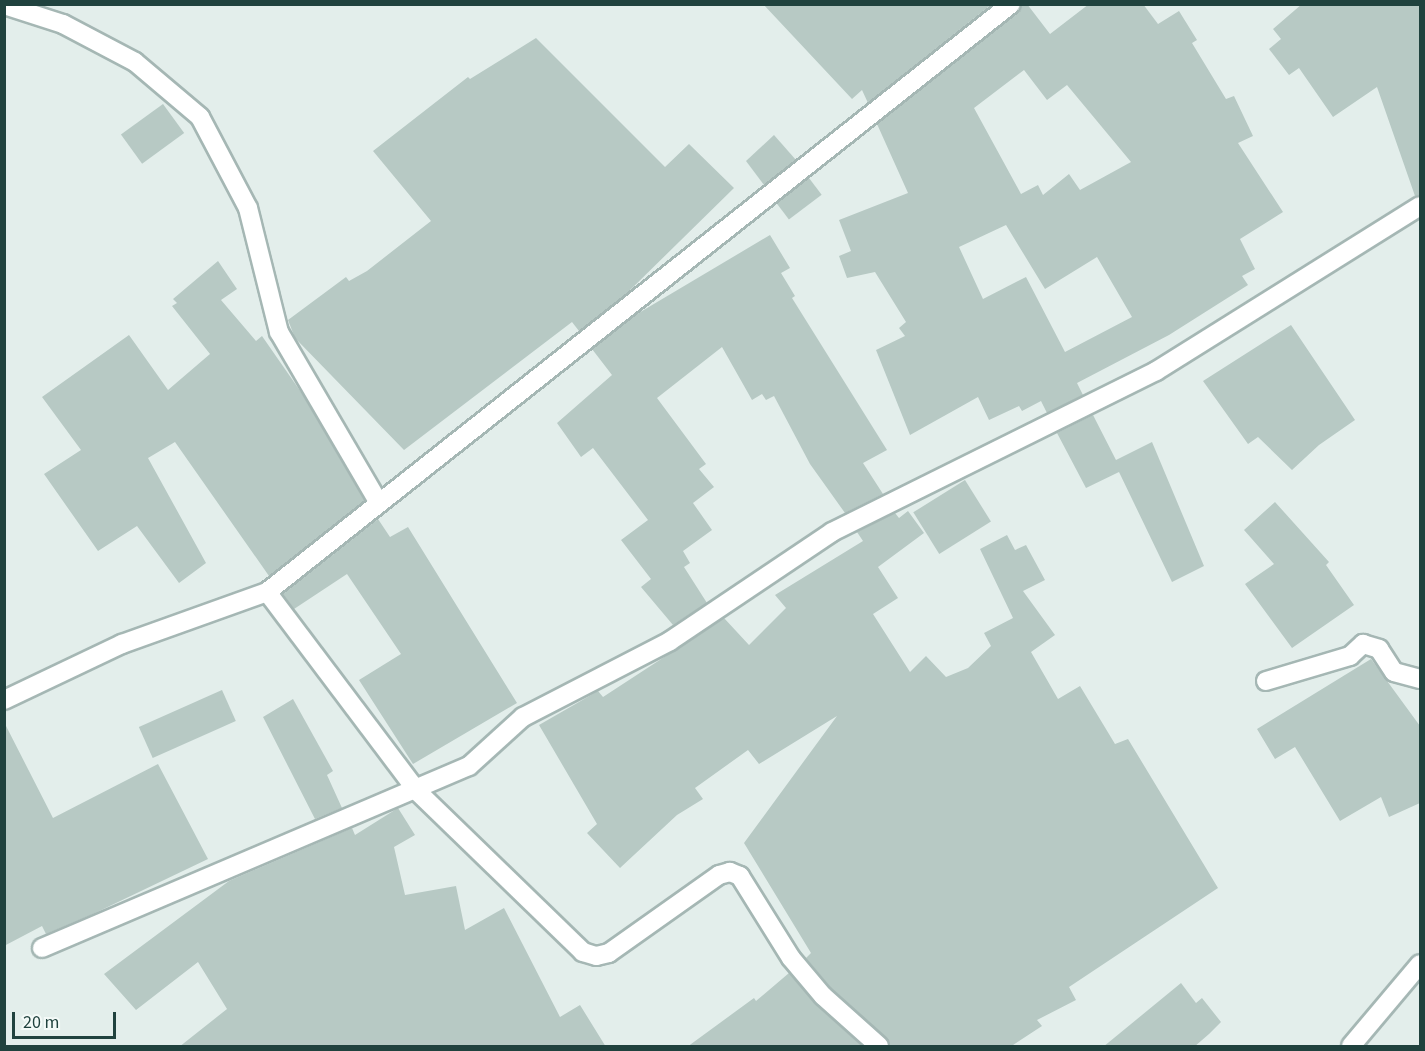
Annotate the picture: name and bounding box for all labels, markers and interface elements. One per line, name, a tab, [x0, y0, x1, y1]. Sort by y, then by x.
scale bar	[15, 1000, 118, 1038]
text: 20 m	[23, 1010, 59, 1035]

